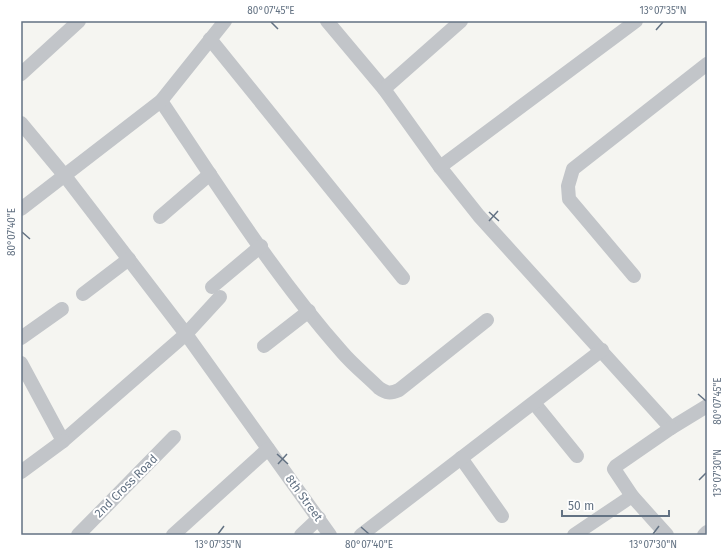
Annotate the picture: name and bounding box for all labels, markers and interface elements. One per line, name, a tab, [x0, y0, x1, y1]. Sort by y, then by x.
text: 80°07'45"E	[247, 5, 295, 17]
text: 13°07'35"N	[639, 5, 687, 17]
text: 80°07'40"E	[6, 208, 18, 256]
text: 80°07'45"E	[712, 377, 724, 425]
text: 13°07'30"N	[712, 449, 724, 497]
street label: 2nd Cross Road	[92, 452, 160, 520]
street label: 8th Street	[283, 472, 326, 524]
scale bar	[562, 492, 669, 518]
text: 50 m	[568, 499, 594, 513]
text: 13°07'35"N	[194, 539, 242, 551]
text: 80°07'40"E	[345, 539, 393, 551]
text: 13°07'30"N	[629, 539, 677, 551]

